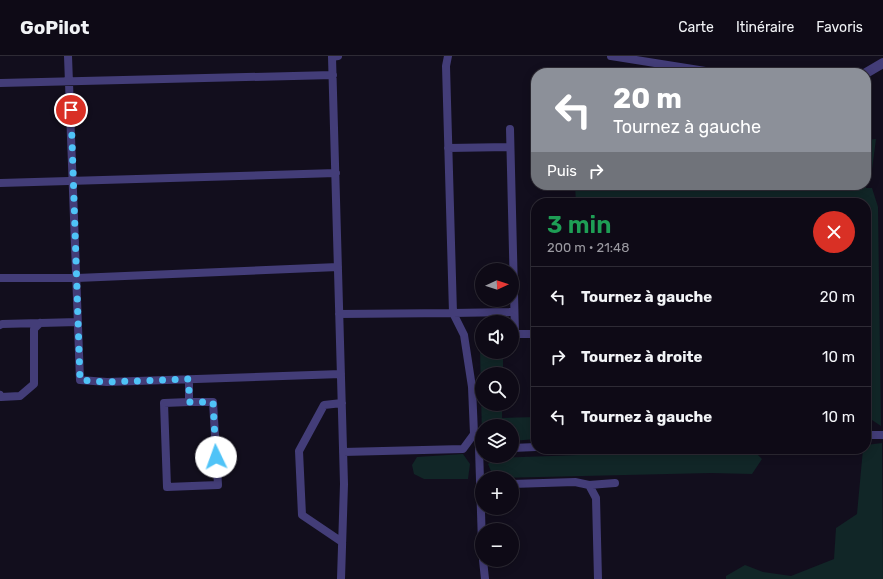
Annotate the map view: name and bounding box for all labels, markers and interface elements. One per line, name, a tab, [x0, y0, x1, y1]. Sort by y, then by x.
text: GoPilot	[20, 16, 89, 39]
text: Carte	[678, 19, 714, 36]
text: Itinéraire	[736, 19, 794, 36]
text: Favoris	[816, 19, 863, 36]
text: 20 m	[613, 82, 682, 115]
icon: left	[547, 84, 599, 136]
pin	[54, 93, 88, 127]
icon: arrive	[60, 99, 82, 121]
text: Tournez à gauche	[613, 116, 761, 138]
icon: right	[585, 160, 607, 182]
text: Puis	[547, 162, 577, 180]
text: 3 min	[547, 211, 611, 239]
button: close	[813, 211, 855, 253]
text: 200 m · 21:48	[547, 240, 629, 255]
north arrow	[475, 263, 519, 307]
map controls	[475, 263, 519, 567]
icon: left	[547, 286, 569, 308]
text: Tournez à gauche	[581, 288, 712, 306]
text: 20 m	[820, 288, 855, 306]
button: sound	[475, 315, 519, 359]
icon: right	[547, 346, 569, 368]
text: Tournez à droite	[581, 348, 702, 366]
text: 10 m	[822, 348, 855, 366]
button: search	[475, 367, 519, 411]
icon: left	[547, 406, 569, 428]
text: Tournez à gauche	[581, 408, 712, 426]
text: 10 m	[822, 408, 855, 426]
button: layers	[475, 419, 519, 463]
position arrow	[195, 436, 237, 478]
button: +	[475, 471, 519, 515]
button: −	[475, 523, 519, 567]

